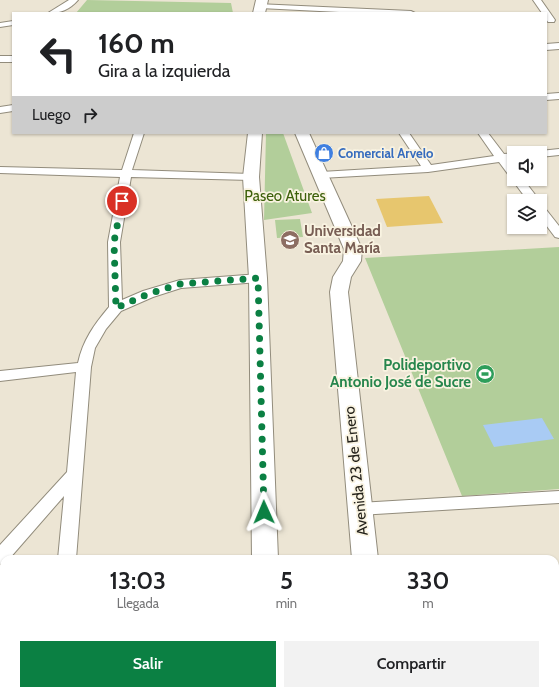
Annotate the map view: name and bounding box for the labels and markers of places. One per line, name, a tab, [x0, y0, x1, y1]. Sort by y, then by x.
shop icon: Comercial Arvelo	[313, 142, 335, 164]
place label: Comercial Arvelo	[338, 145, 434, 161]
pin	[105, 184, 139, 218]
place label: Universidad Santa María	[304, 222, 381, 257]
school or university icon: Universidad Santa María	[279, 229, 301, 251]
place label: Polideportivo Antonio José de Sucre	[330, 356, 471, 391]
sports icon: Polideportivo Antonio José de Sucre	[474, 363, 496, 385]

